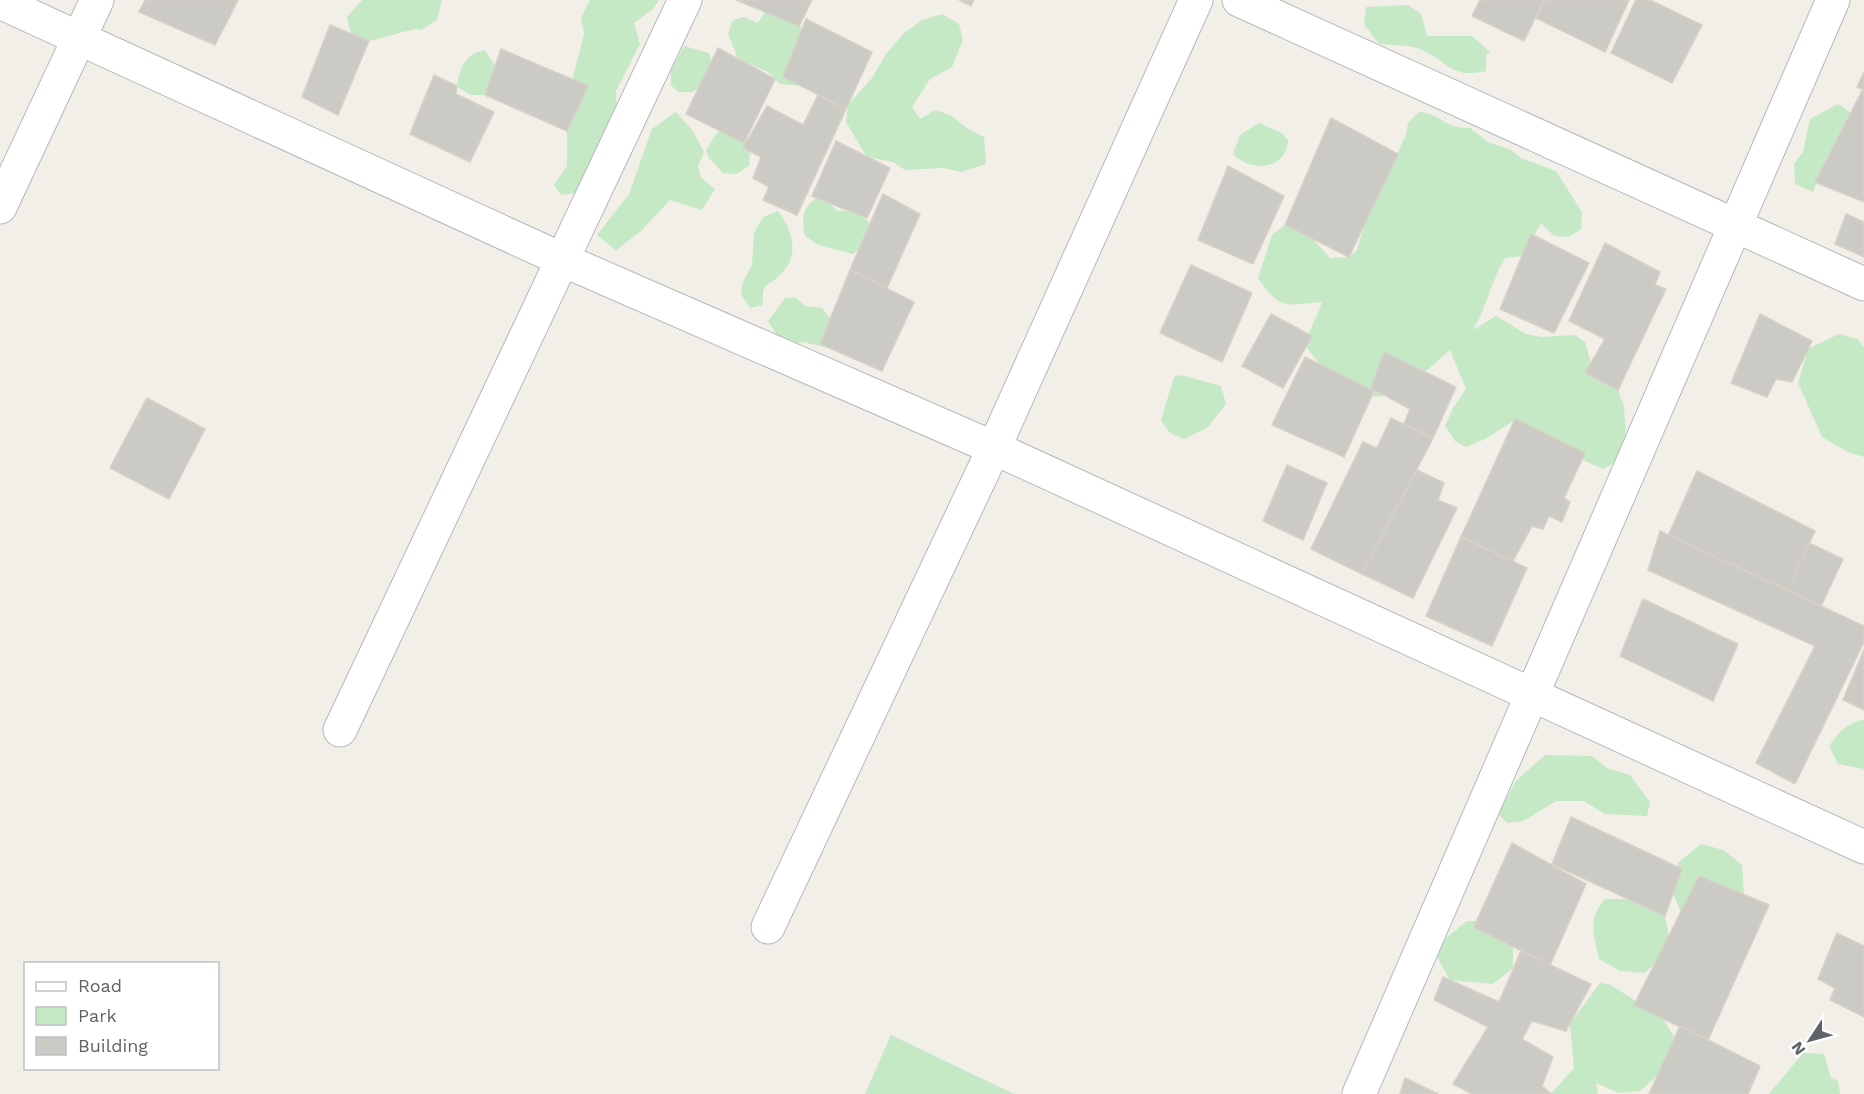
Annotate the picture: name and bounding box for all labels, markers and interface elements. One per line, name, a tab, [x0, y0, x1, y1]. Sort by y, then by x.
legend	[24, 962, 219, 1070]
text: Road	[78, 975, 122, 996]
text: Park	[78, 1005, 117, 1026]
north arrow	[1780, 1010, 1840, 1070]
text: Building	[78, 1035, 148, 1056]
text: N	[1787, 1038, 1809, 1059]

